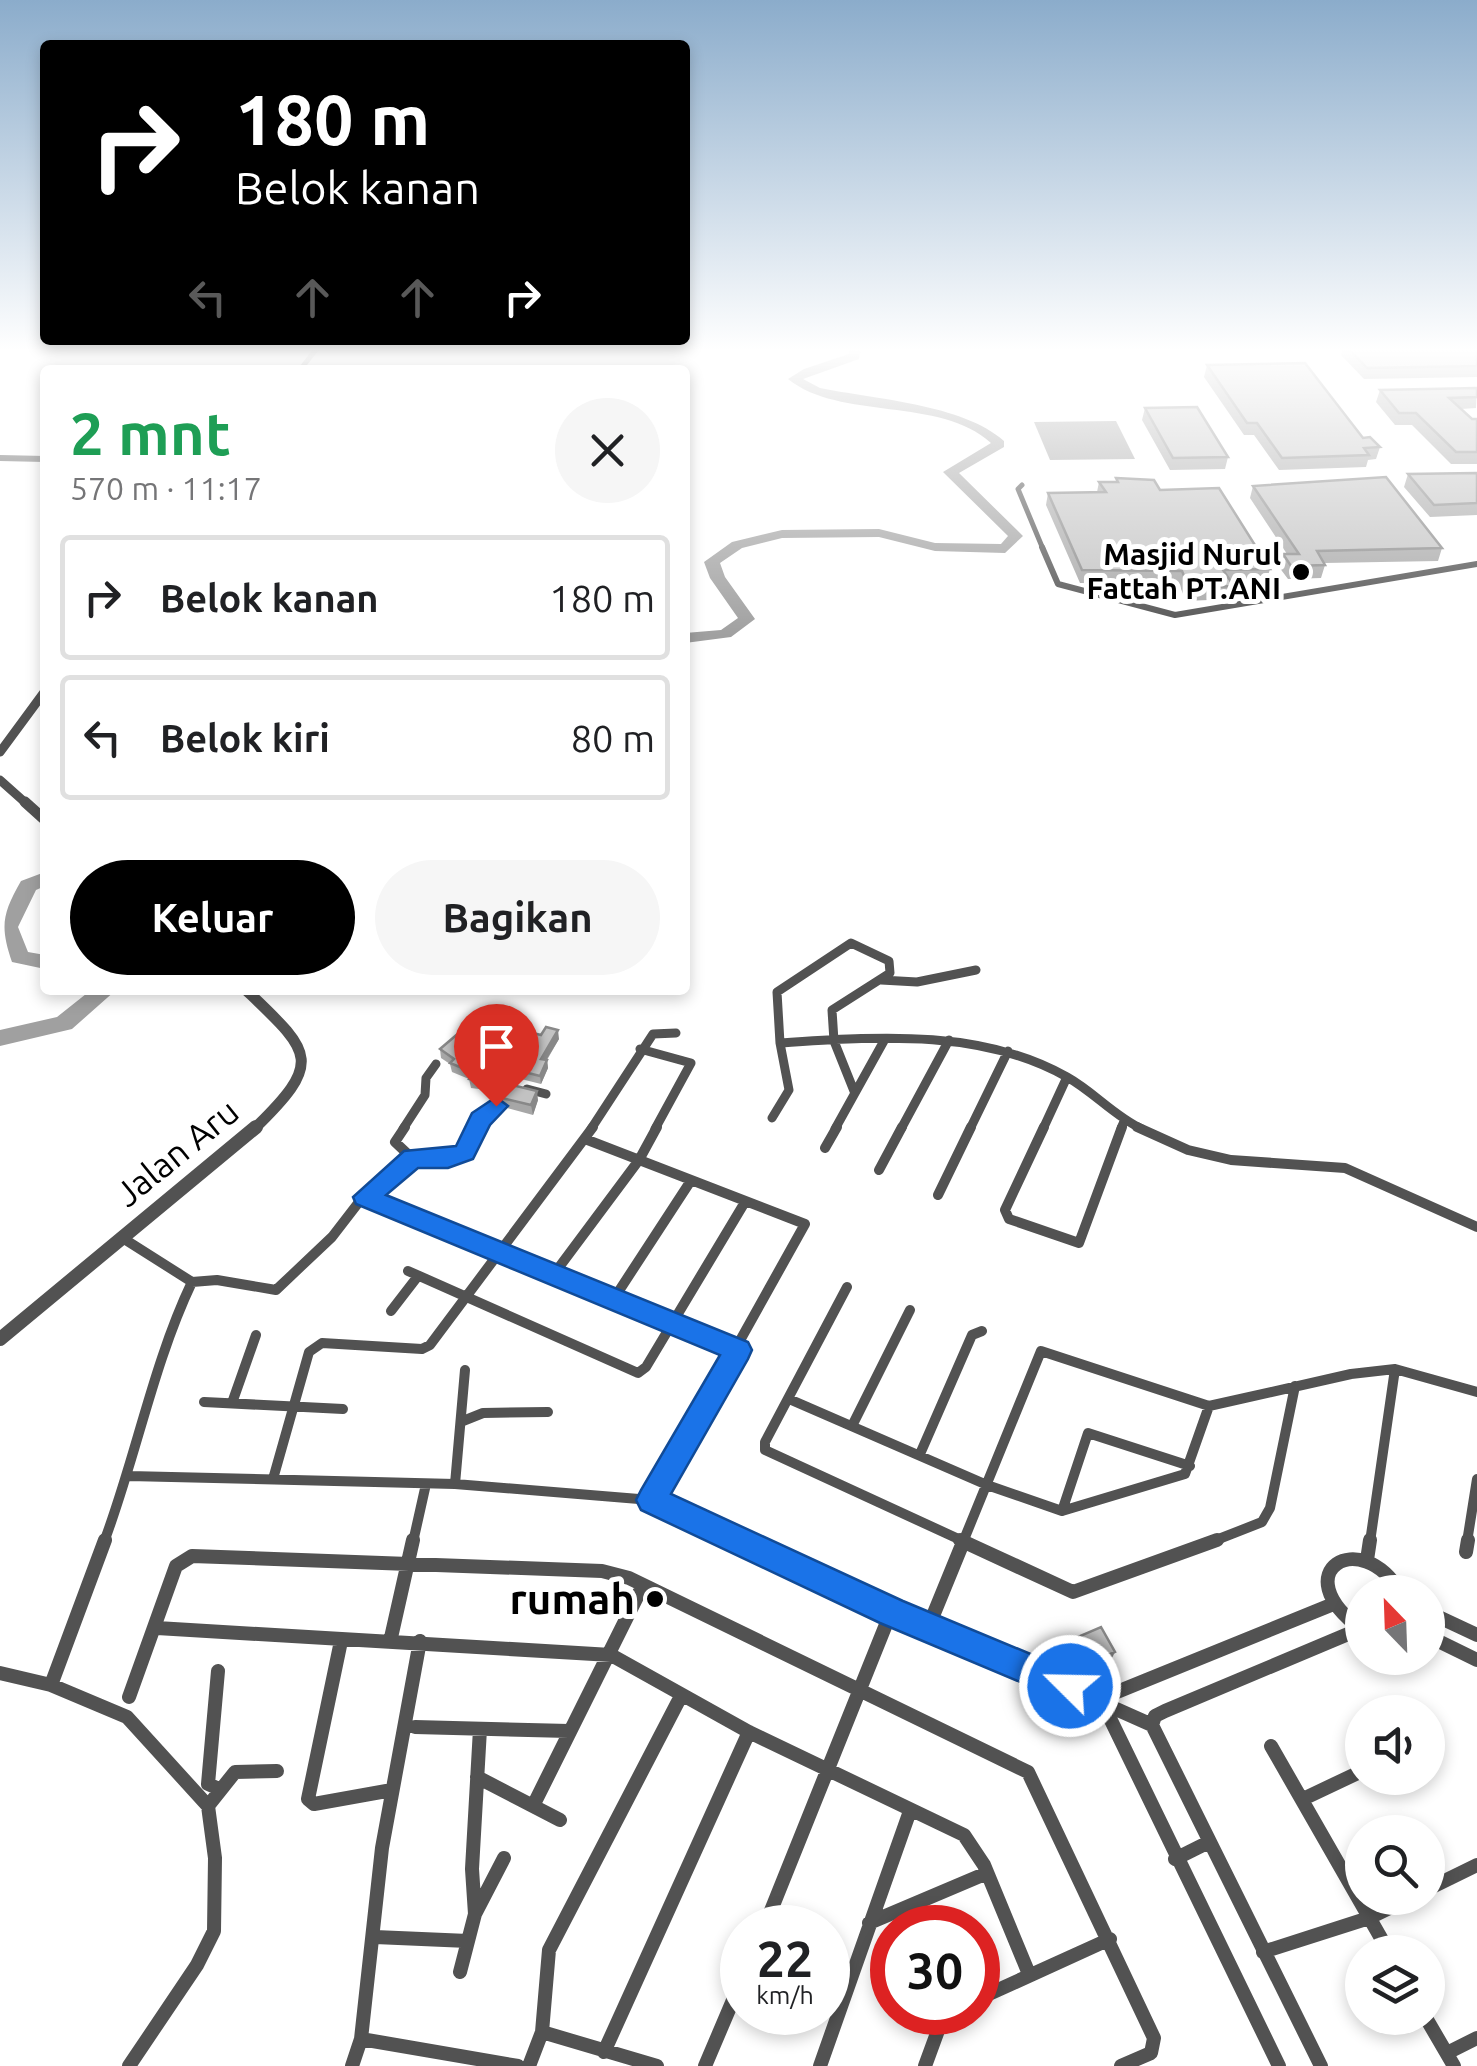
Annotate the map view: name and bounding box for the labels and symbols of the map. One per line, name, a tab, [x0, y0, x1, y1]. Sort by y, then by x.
place label: Masjid Nurul Fattah PT.ANI	[1087, 537, 1281, 605]
marker: Masjid Nurul Fattah PT.ANI	[1290, 561, 1312, 583]
pin	[454, 1004, 539, 1107]
street label: Jalan Aru	[107, 1091, 246, 1214]
place label: rumah	[510, 1575, 635, 1622]
north arrow	[1345, 1575, 1445, 1675]
marker: rumah	[644, 1588, 666, 1610]
position arrow	[1018, 1634, 1122, 1738]
speed limit sign: 30	[870, 1905, 1000, 2035]

